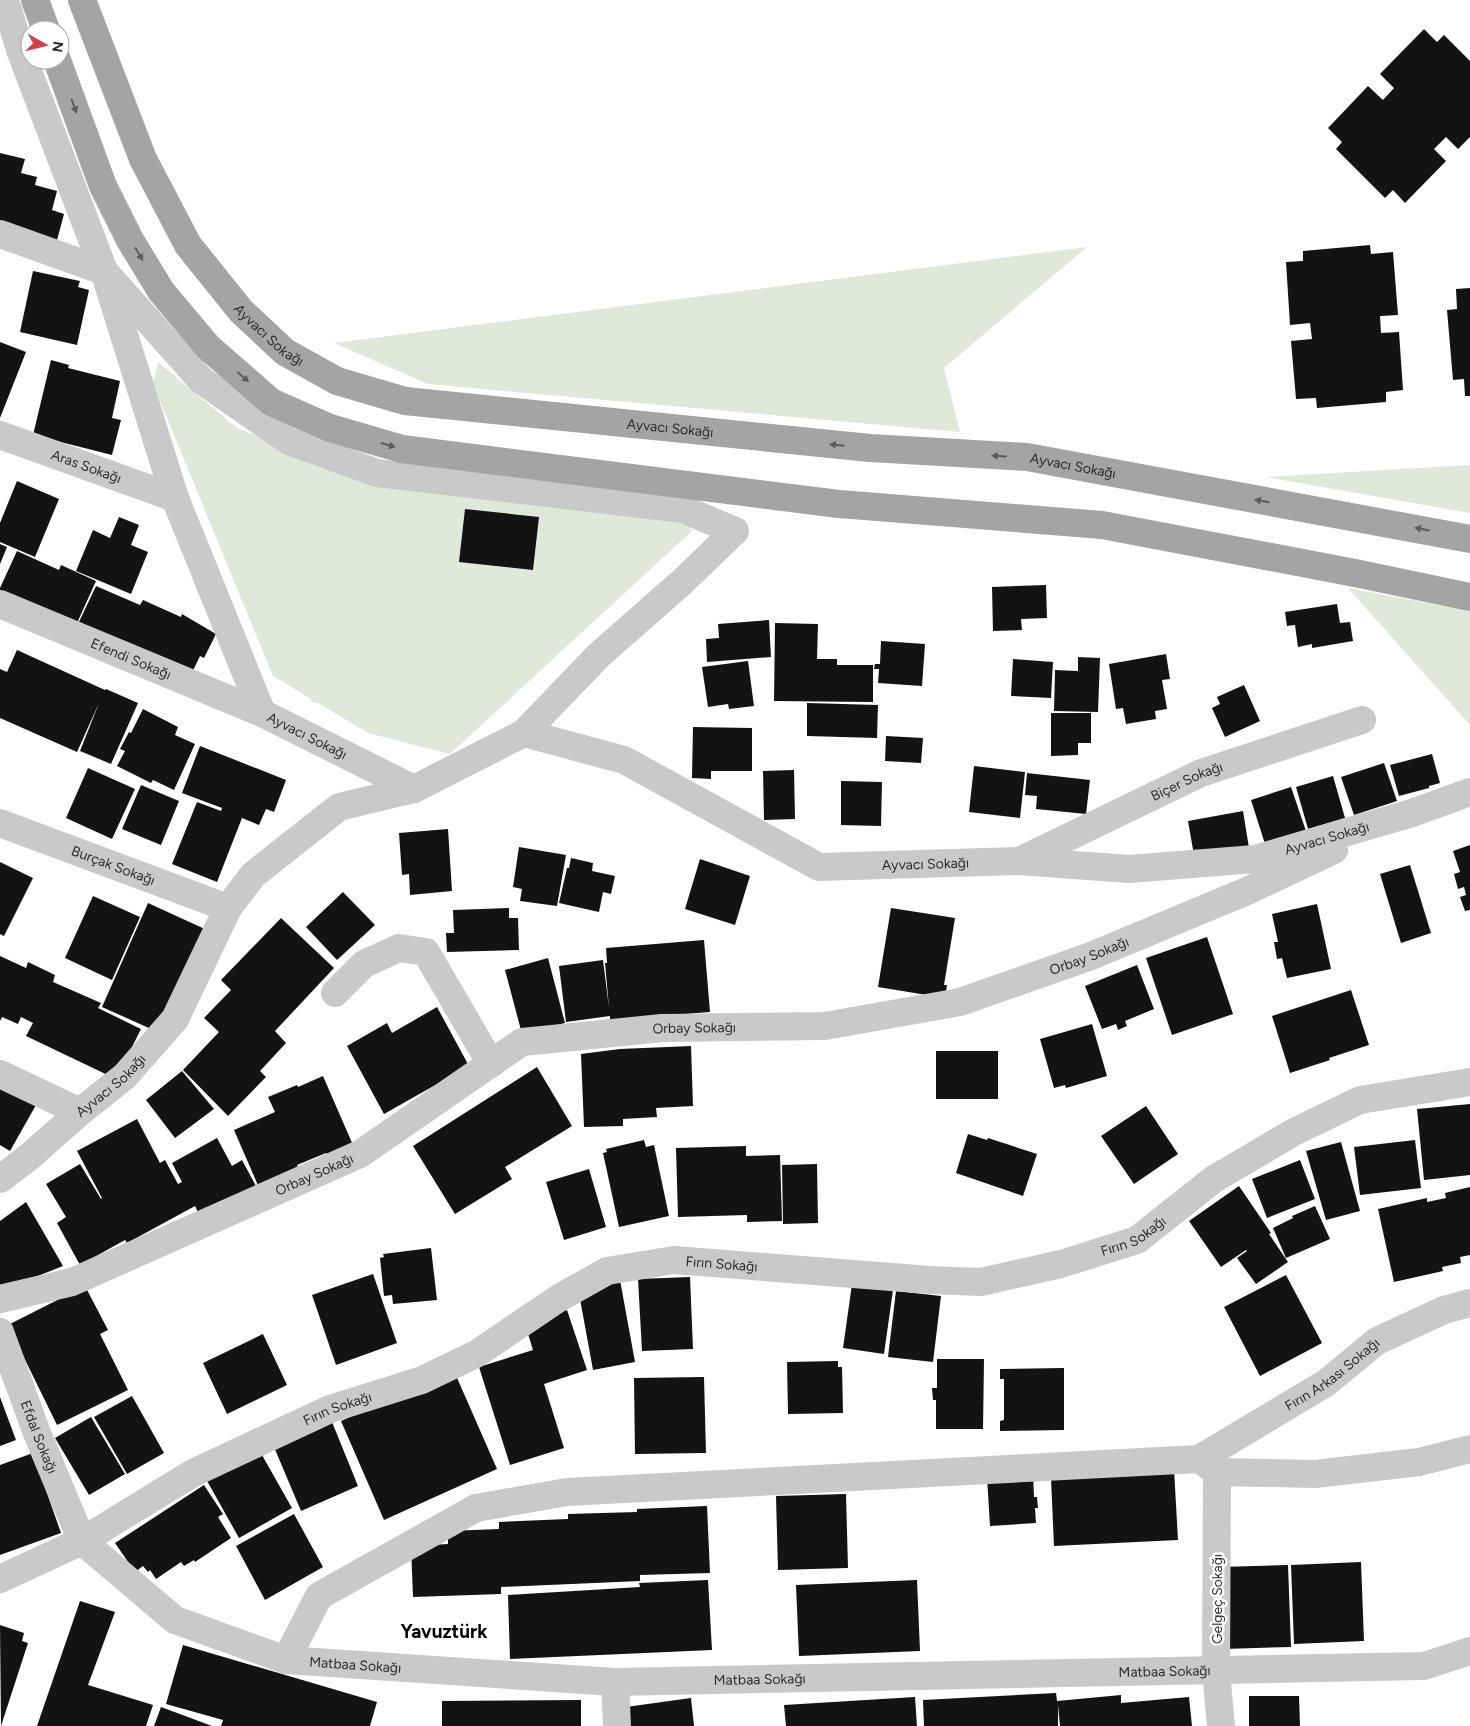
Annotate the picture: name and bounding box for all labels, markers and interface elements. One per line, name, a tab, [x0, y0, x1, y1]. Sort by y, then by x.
north arrow	[20, 20, 70, 70]
text: N	[48, 40, 67, 53]
one-way arrow	[70, 99, 78, 114]
one-way arrow	[134, 248, 143, 261]
street label: Ayvacı Sokağı	[230, 301, 307, 369]
one-way arrow	[236, 372, 249, 383]
street label: Ayvacı Sokağı	[626, 415, 714, 441]
one-way arrow	[828, 441, 844, 449]
one-way arrow	[381, 442, 396, 450]
street label: Aras Sokağı	[49, 446, 124, 487]
street label: Ayvacı Sokağı	[1029, 449, 1117, 482]
one-way arrow	[990, 451, 1006, 459]
one-way arrow	[1254, 497, 1270, 505]
one-way arrow	[1414, 525, 1430, 533]
street label: Efendi Sokağı	[88, 634, 174, 683]
street label: Ayvacı Sokağı	[264, 709, 350, 763]
street label: Biçer Sokağı	[1148, 758, 1225, 804]
street label: Ayvacı Sokağı	[1282, 818, 1371, 858]
street label: Burçak Sokağı	[69, 842, 158, 889]
street label: Ayvacı Sokağı	[882, 854, 969, 874]
street label: Orbay Sokağı	[1047, 933, 1131, 978]
street label: Orbay Sokağı	[652, 1019, 736, 1037]
street label: Ayvacı Sokağı	[72, 1050, 149, 1121]
street label: Orbay Sokağı	[272, 1150, 356, 1199]
street label: Fırın Sokağı	[1098, 1212, 1169, 1259]
street label: Fırın Sokağı	[685, 1252, 758, 1275]
street label: Fırın Arkası Sokağı	[1282, 1334, 1383, 1414]
street label: Fırın Sokağı	[300, 1388, 374, 1429]
street label: Efdal Sokağı	[17, 1398, 61, 1476]
street label: Gelgeç Sokağı	[1209, 1554, 1226, 1644]
district label: Yavuztürk	[401, 1620, 488, 1643]
street label: Matbaa Sokağı	[309, 1653, 402, 1676]
street label: Matbaa Sokağı	[1118, 1662, 1211, 1681]
street label: Matbaa Sokağı	[713, 1670, 806, 1689]

